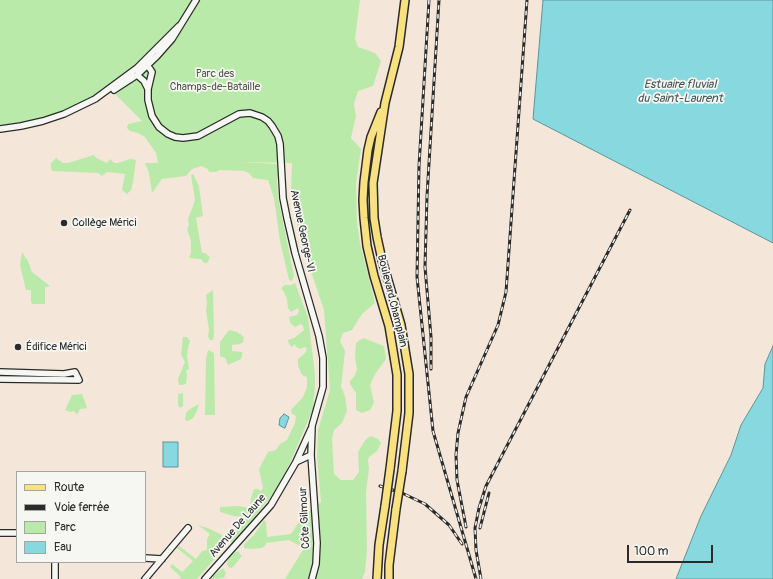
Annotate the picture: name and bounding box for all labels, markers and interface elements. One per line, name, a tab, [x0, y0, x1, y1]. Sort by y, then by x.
park label: Parc des Champs-de-Bataille	[170, 67, 260, 93]
water label: Estuaire fluvial du Saint-Laurent	[637, 78, 723, 106]
street label: Avenue George-VI	[287, 189, 317, 273]
place label: Collège Mérici	[72, 216, 136, 230]
marker: Collège Mérici	[59, 218, 69, 228]
street label: Boulevard Champlain	[374, 253, 410, 349]
place label: Édifice Mérici	[26, 340, 87, 354]
marker: Édifice Mérici	[13, 342, 23, 352]
legend	[16, 471, 146, 563]
text: Route	[54, 480, 84, 495]
street label: Côte Gilmour	[297, 487, 313, 549]
street label: Avenue De Laune	[207, 492, 269, 560]
text: Voie ferrée	[54, 500, 109, 515]
text: Parc	[54, 520, 76, 535]
scale bar	[629, 537, 715, 563]
text: Eau	[54, 540, 72, 555]
text: 100 m	[634, 544, 668, 559]

